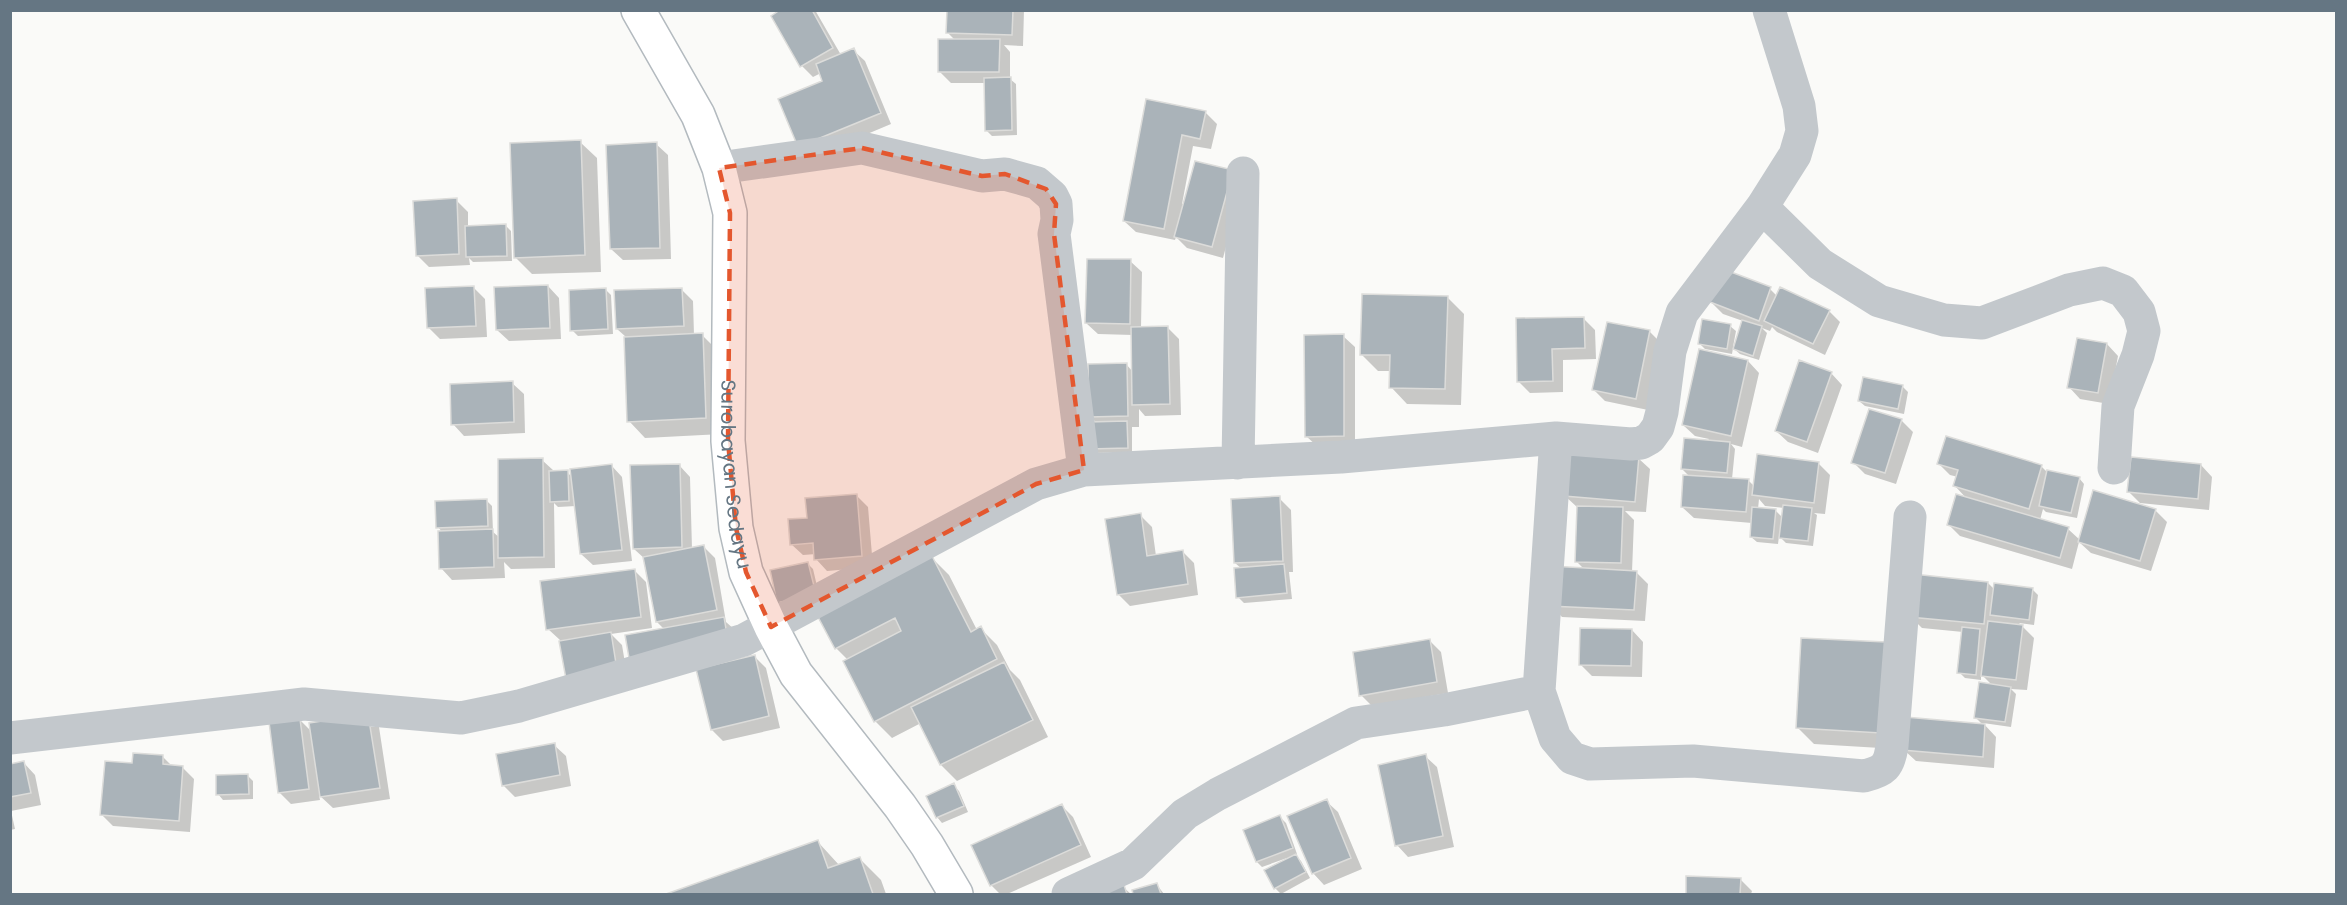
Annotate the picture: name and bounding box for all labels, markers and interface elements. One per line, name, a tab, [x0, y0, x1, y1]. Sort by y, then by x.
street label: Surobayan Sedayu	[714, 380, 759, 572]

